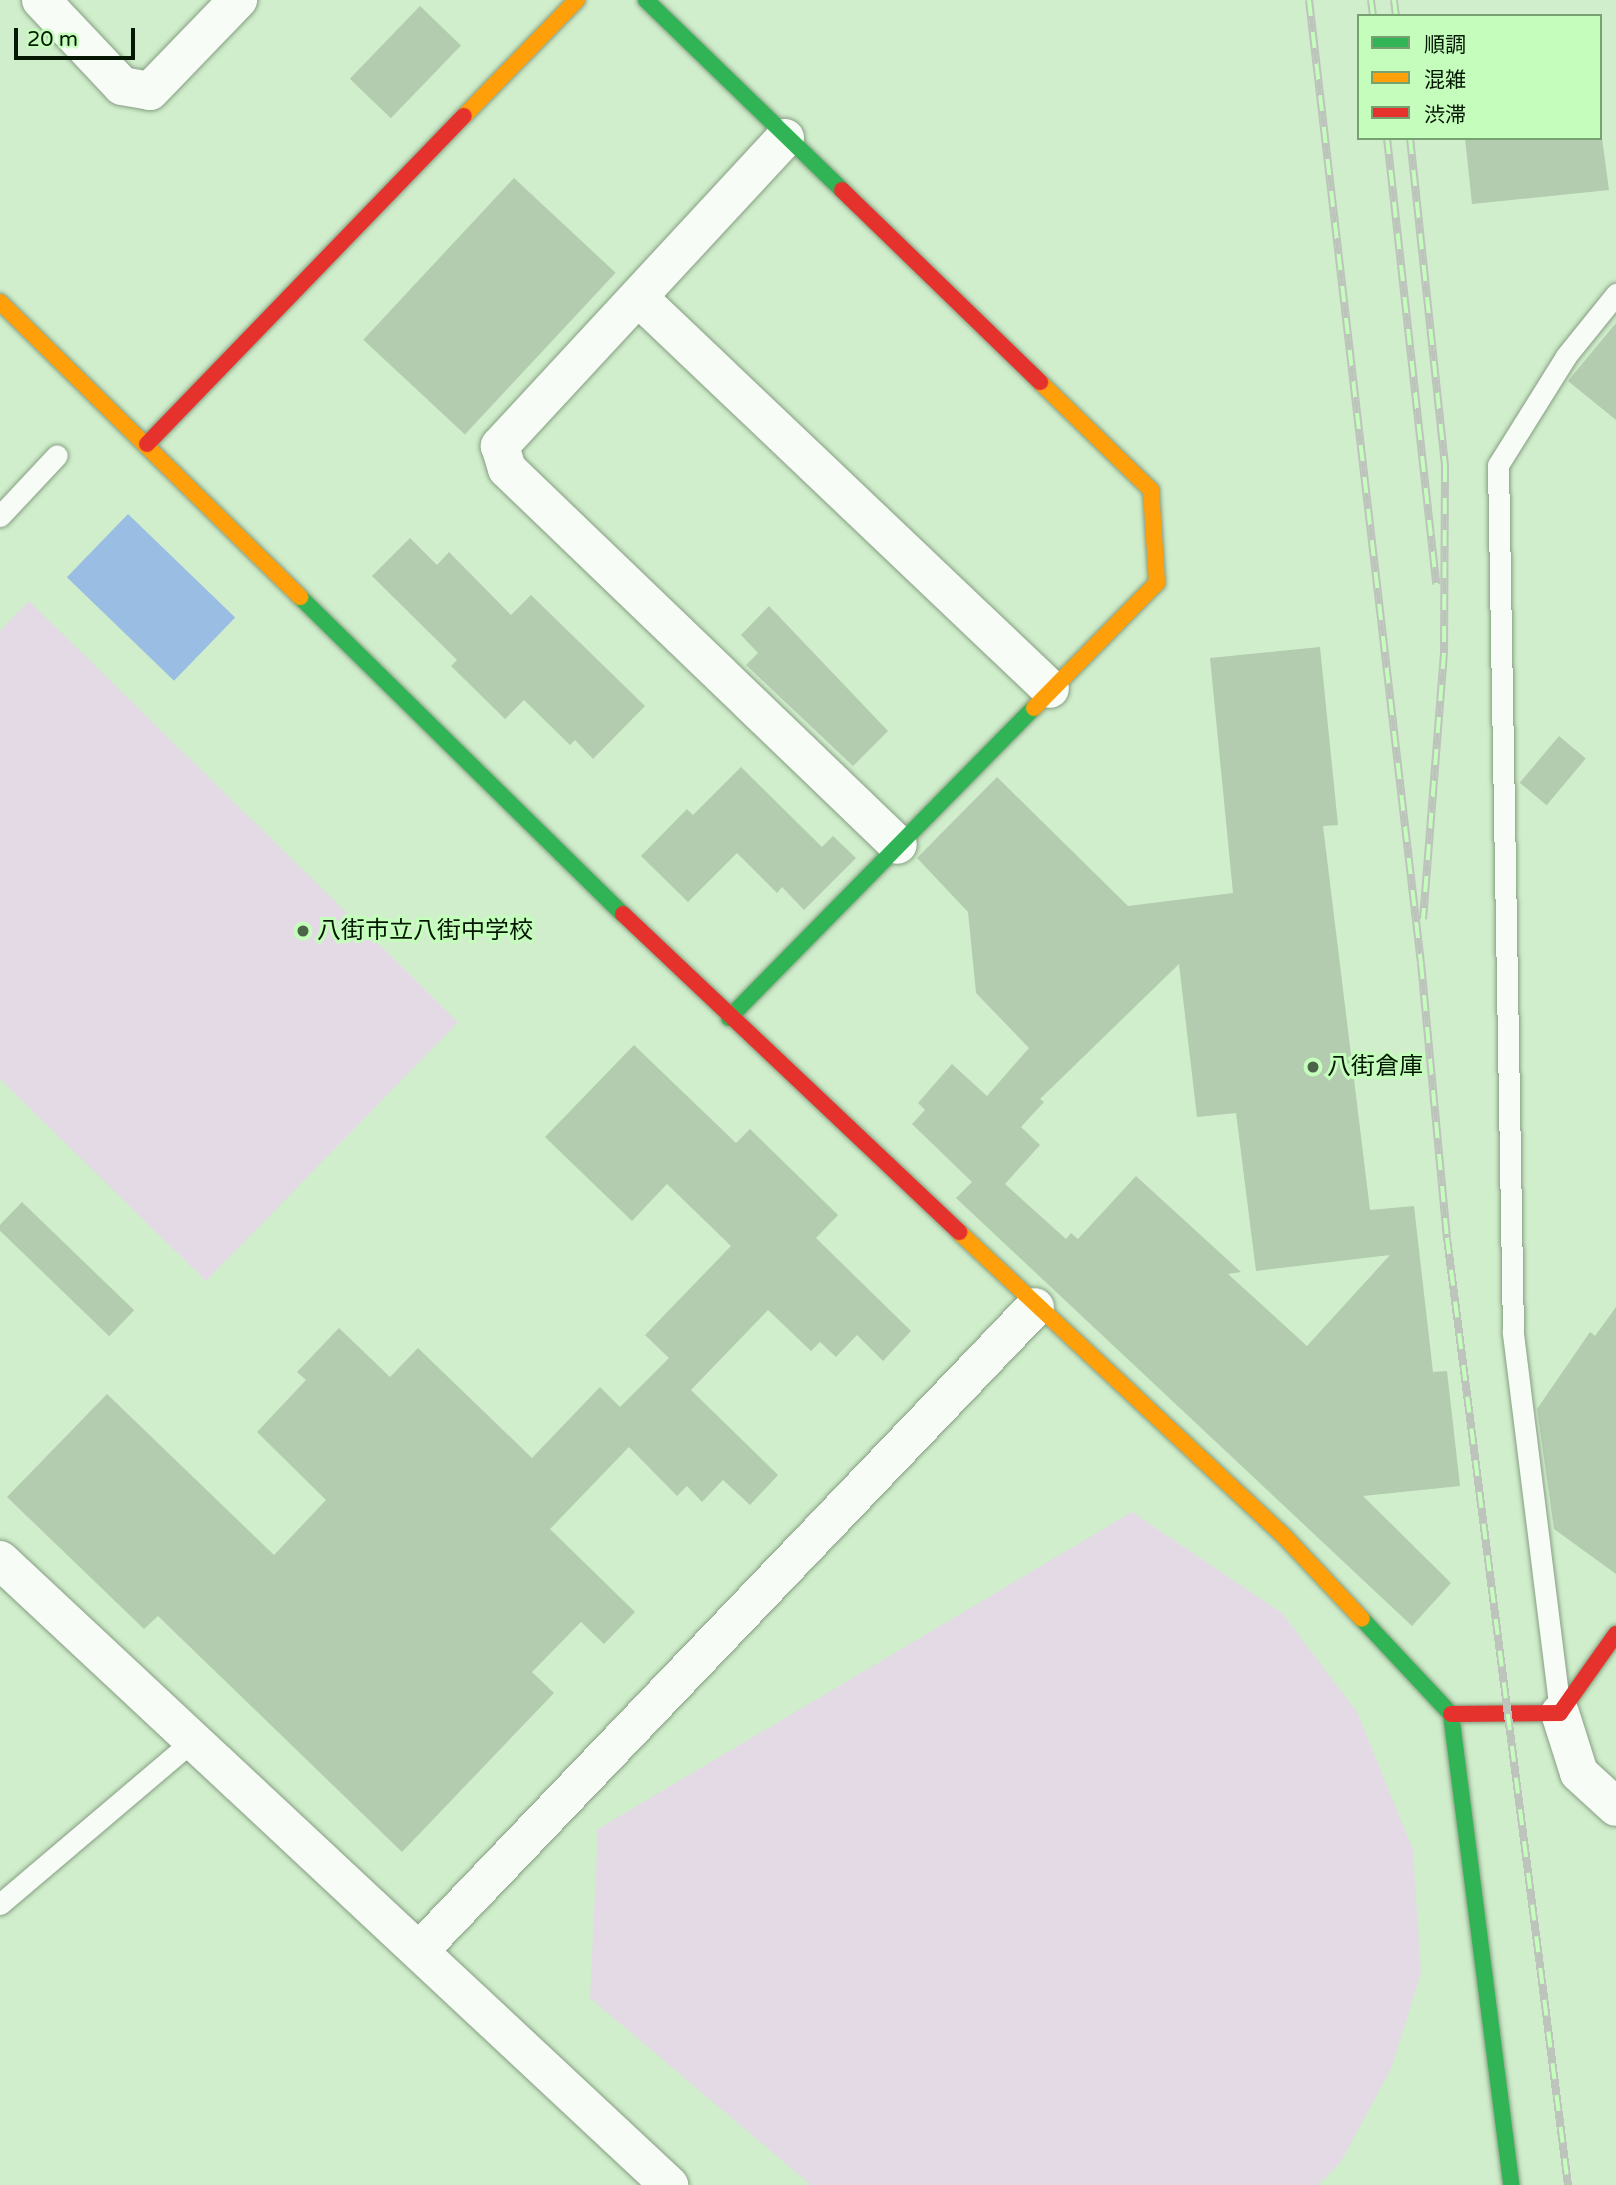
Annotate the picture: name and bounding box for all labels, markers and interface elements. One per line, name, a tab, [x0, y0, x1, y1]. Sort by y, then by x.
scale bar	[18, 14, 138, 58]
legend	[1357, 14, 1602, 140]
text: 20 m	[27, 27, 78, 52]
text: 順調	[1424, 33, 1466, 58]
text: 混雑	[1424, 68, 1466, 93]
text: 渋滞	[1424, 103, 1466, 128]
place label: 八街市立八街中学校	[317, 917, 533, 945]
marker: 八街市立八街中学校	[295, 923, 311, 939]
place label: 八街倉庫	[1327, 1053, 1423, 1081]
marker: 八街倉庫	[1305, 1059, 1321, 1075]

